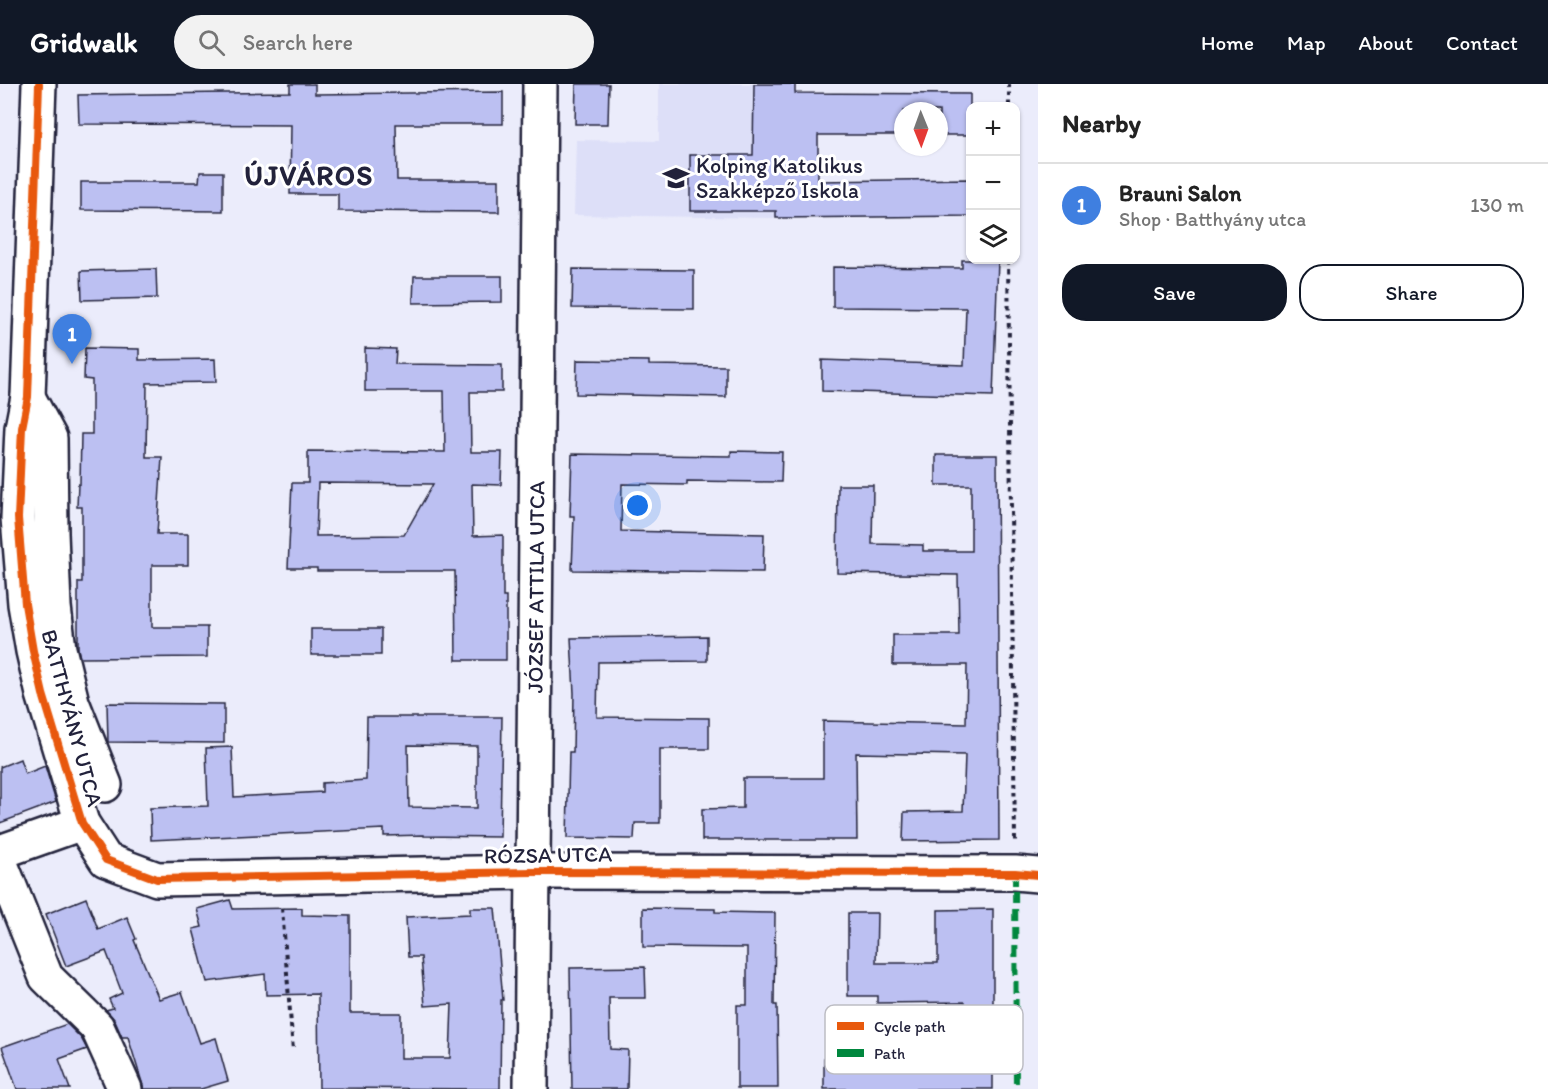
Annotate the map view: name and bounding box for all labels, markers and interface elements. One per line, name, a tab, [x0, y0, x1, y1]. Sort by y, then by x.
search box	[174, 15, 594, 69]
text: Gridwalk	[30, 25, 138, 59]
icon: search	[195, 26, 228, 59]
text: Search here	[243, 29, 353, 56]
text: Home	[1201, 30, 1254, 55]
text: Map	[1287, 30, 1326, 55]
text: About	[1359, 30, 1413, 55]
text: Contact	[1446, 30, 1518, 55]
north arrow	[894, 102, 948, 156]
map controls	[966, 102, 1020, 264]
button: +	[966, 102, 1020, 156]
text: Nearby	[1062, 107, 1141, 139]
place label: Kolping Katolikus Szakképző Iskola	[696, 152, 863, 204]
button: −	[966, 156, 1020, 210]
district label: ÚJVÁROS	[244, 158, 374, 192]
school or university icon: Kolping Katolikus Szakképző Iskola	[661, 163, 691, 193]
text: Brauni Salon	[1119, 180, 1241, 207]
text: 1	[1077, 193, 1086, 217]
text: 130 m	[1470, 193, 1524, 217]
text: Shop · Batthyány utca	[1119, 207, 1306, 231]
button: layers	[966, 210, 1020, 264]
button: Save	[1062, 264, 1287, 321]
button: Share	[1299, 264, 1524, 321]
pin: 1	[52, 314, 92, 364]
street label: JÓZSEF ATTILA UTCA	[521, 481, 550, 693]
your location	[623, 491, 652, 520]
street label: BATTHYÁNY UTCA	[35, 627, 109, 809]
street label: RÓZSA UTCA	[484, 840, 612, 870]
legend	[825, 1005, 1023, 1074]
text: Cycle path	[874, 1017, 946, 1036]
text: Path	[874, 1044, 905, 1063]

